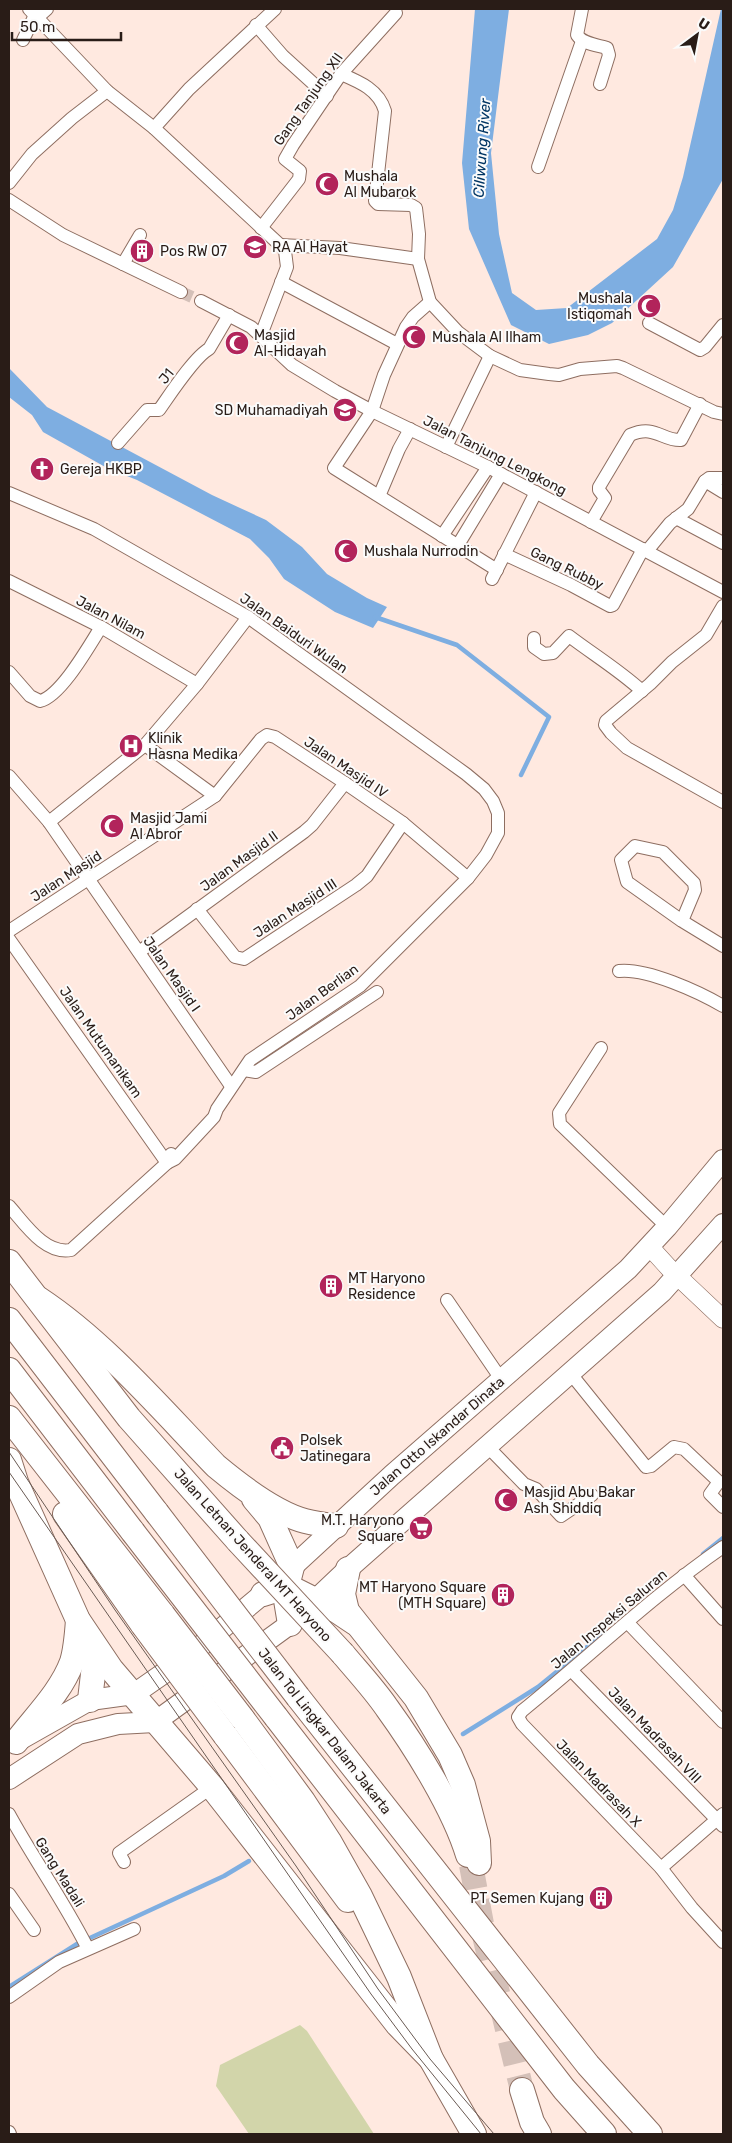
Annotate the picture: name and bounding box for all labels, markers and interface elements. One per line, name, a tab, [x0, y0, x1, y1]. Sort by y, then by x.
scale bar	[12, 10, 121, 42]
north arrow	[672, 10, 722, 60]
text: U	[695, 14, 712, 34]
text: 50 m	[20, 18, 55, 36]
street label: Gang Tanjung XII	[270, 50, 347, 149]
water label: Ciliwung River	[470, 97, 495, 198]
place label: Mushala Al Mubarok	[344, 168, 417, 201]
mosque icon: Mushala Al Mubarok	[314, 171, 340, 197]
school or university icon: RA Al Hayat	[242, 234, 268, 260]
building icon: Pos RW 07	[129, 238, 155, 264]
place label: RA Al Hayat	[272, 239, 348, 256]
place label: Pos RW 07	[160, 243, 227, 260]
place label: Mushala Istiqomah	[567, 290, 632, 323]
mosque icon: Mushala Istiqomah	[636, 293, 662, 319]
mosque icon: Mushala Al Ilham	[401, 324, 427, 350]
place label: Masjid Al-Hidayah	[254, 327, 326, 360]
place label: Mushala Al Ilham	[432, 329, 541, 346]
mosque icon: Masjid Al-Hidayah	[224, 330, 250, 356]
street label: J1	[155, 365, 178, 387]
school or university icon: SD Muhamadiyah	[332, 397, 358, 423]
place label: SD Muhamadiyah	[215, 402, 328, 419]
street label: Jalan Tanjung Lengkong	[420, 412, 569, 499]
church icon: Gereja HKBP	[29, 456, 55, 482]
place label: Gereja HKBP	[60, 461, 142, 478]
mosque icon: Mushala Nurrodin	[333, 538, 359, 564]
place label: Mushala Nurrodin	[364, 543, 478, 560]
street label: Gang Rubby	[527, 543, 606, 594]
street label: Jalan Baiduri Wulan	[236, 590, 351, 677]
street label: Jalan Nilam	[73, 592, 148, 643]
place label: Klinik Hasna Medika	[148, 730, 238, 763]
hospital icon: Klinik Hasna Medika	[118, 733, 144, 759]
street label: Jalan Masjid IV	[301, 733, 391, 802]
place label: Masjid Jami Al Abror	[130, 810, 207, 843]
mosque icon: Masjid Jami Al Abror	[99, 813, 125, 839]
street label: Jalan Masjid II	[197, 828, 281, 895]
street label: Jalan Masjid	[28, 847, 105, 906]
street label: Jalan Masjid III	[250, 875, 340, 942]
street label: Jalan Masjid I	[139, 933, 204, 1015]
street label: Jalan Berlian	[283, 961, 362, 1024]
street label: Jalan Mutumanikam	[56, 983, 146, 1101]
place label: MT Haryono Residence	[348, 1270, 425, 1303]
building icon: MT Haryono Residence	[318, 1273, 344, 1299]
street label: Jalan Otto Iskandar Dinata	[367, 1373, 508, 1499]
place label: Polsek Jatinegara	[300, 1432, 371, 1465]
public building icon: Polsek Jatinegara	[269, 1435, 295, 1461]
street label: Jalan Letnan Jenderal MT Haryono	[170, 1465, 335, 1645]
place label: Masjid Abu Bakar Ash Shiddiq	[524, 1484, 636, 1517]
mosque icon: Masjid Abu Bakar Ash Shiddiq	[493, 1487, 519, 1513]
place label: M.T. Haryono Square	[321, 1512, 404, 1545]
supermarket icon: M.T. Haryono Square	[408, 1515, 434, 1541]
street label: Jalan Inspeksi Saluran	[548, 1566, 671, 1673]
place label: MT Haryono Square (MTH Square)	[359, 1579, 486, 1612]
building icon: MT Haryono Square (MTH Square)	[490, 1582, 516, 1608]
street label: Jalan Tol Lingkar Dalam Jakarta	[254, 1645, 395, 1818]
street label: Jalan Madrasah VIII	[604, 1684, 705, 1787]
street label: Jalan Madrasah X	[552, 1736, 645, 1831]
street label: Gang Madali	[31, 1834, 88, 1910]
building icon: PT Semen Kujang	[588, 1885, 614, 1911]
place label: PT Semen Kujang	[470, 1890, 584, 1907]

